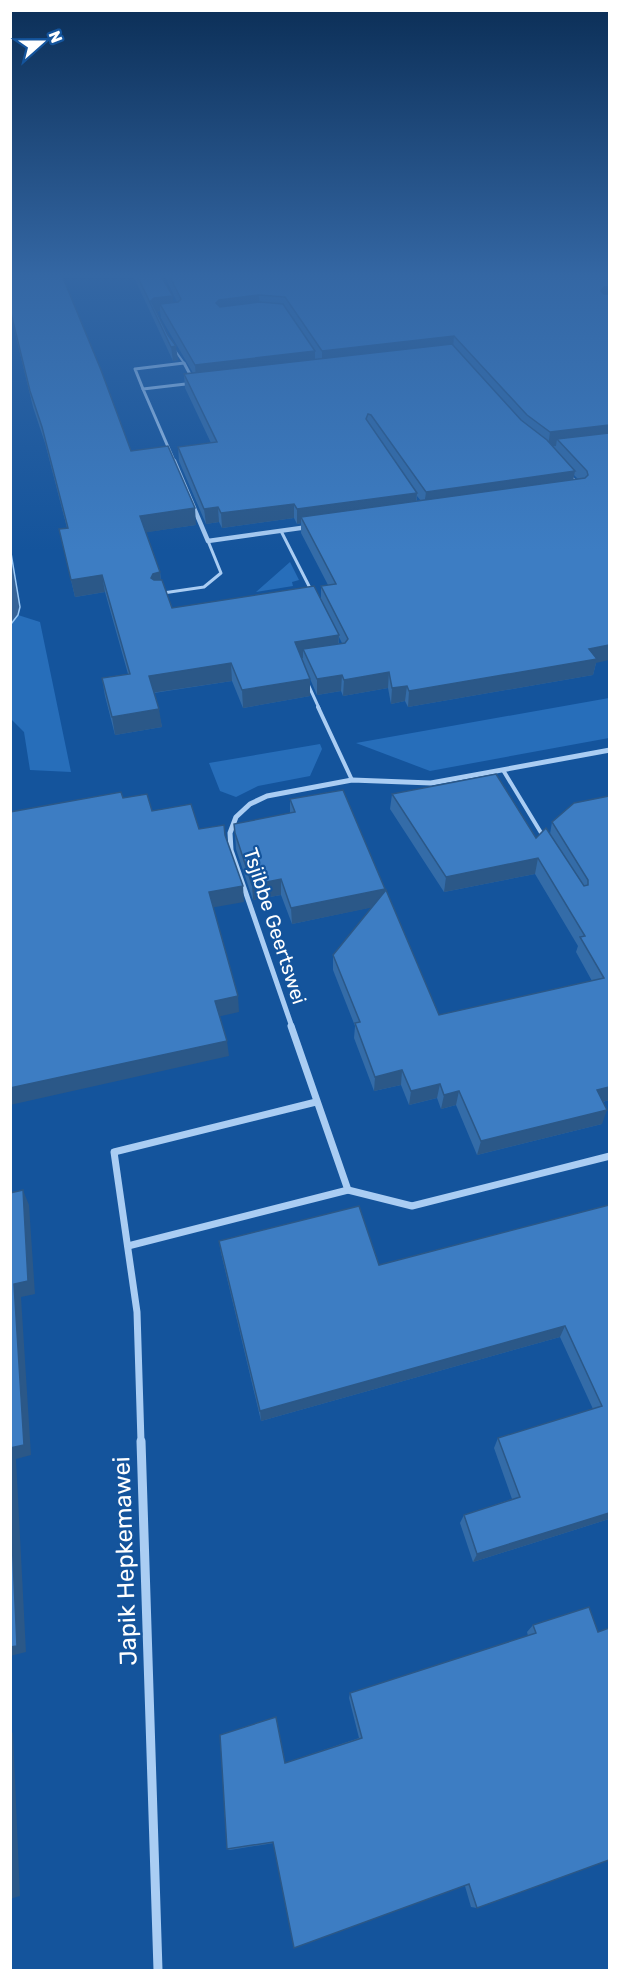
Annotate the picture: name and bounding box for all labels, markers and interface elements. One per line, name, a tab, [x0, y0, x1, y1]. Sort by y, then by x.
north arrow	[12, 12, 72, 72]
text: N	[45, 28, 66, 46]
street label: Tsjibbe Geertswei	[238, 845, 312, 1007]
street label: Japik Hepkemawei	[107, 1456, 143, 1666]

